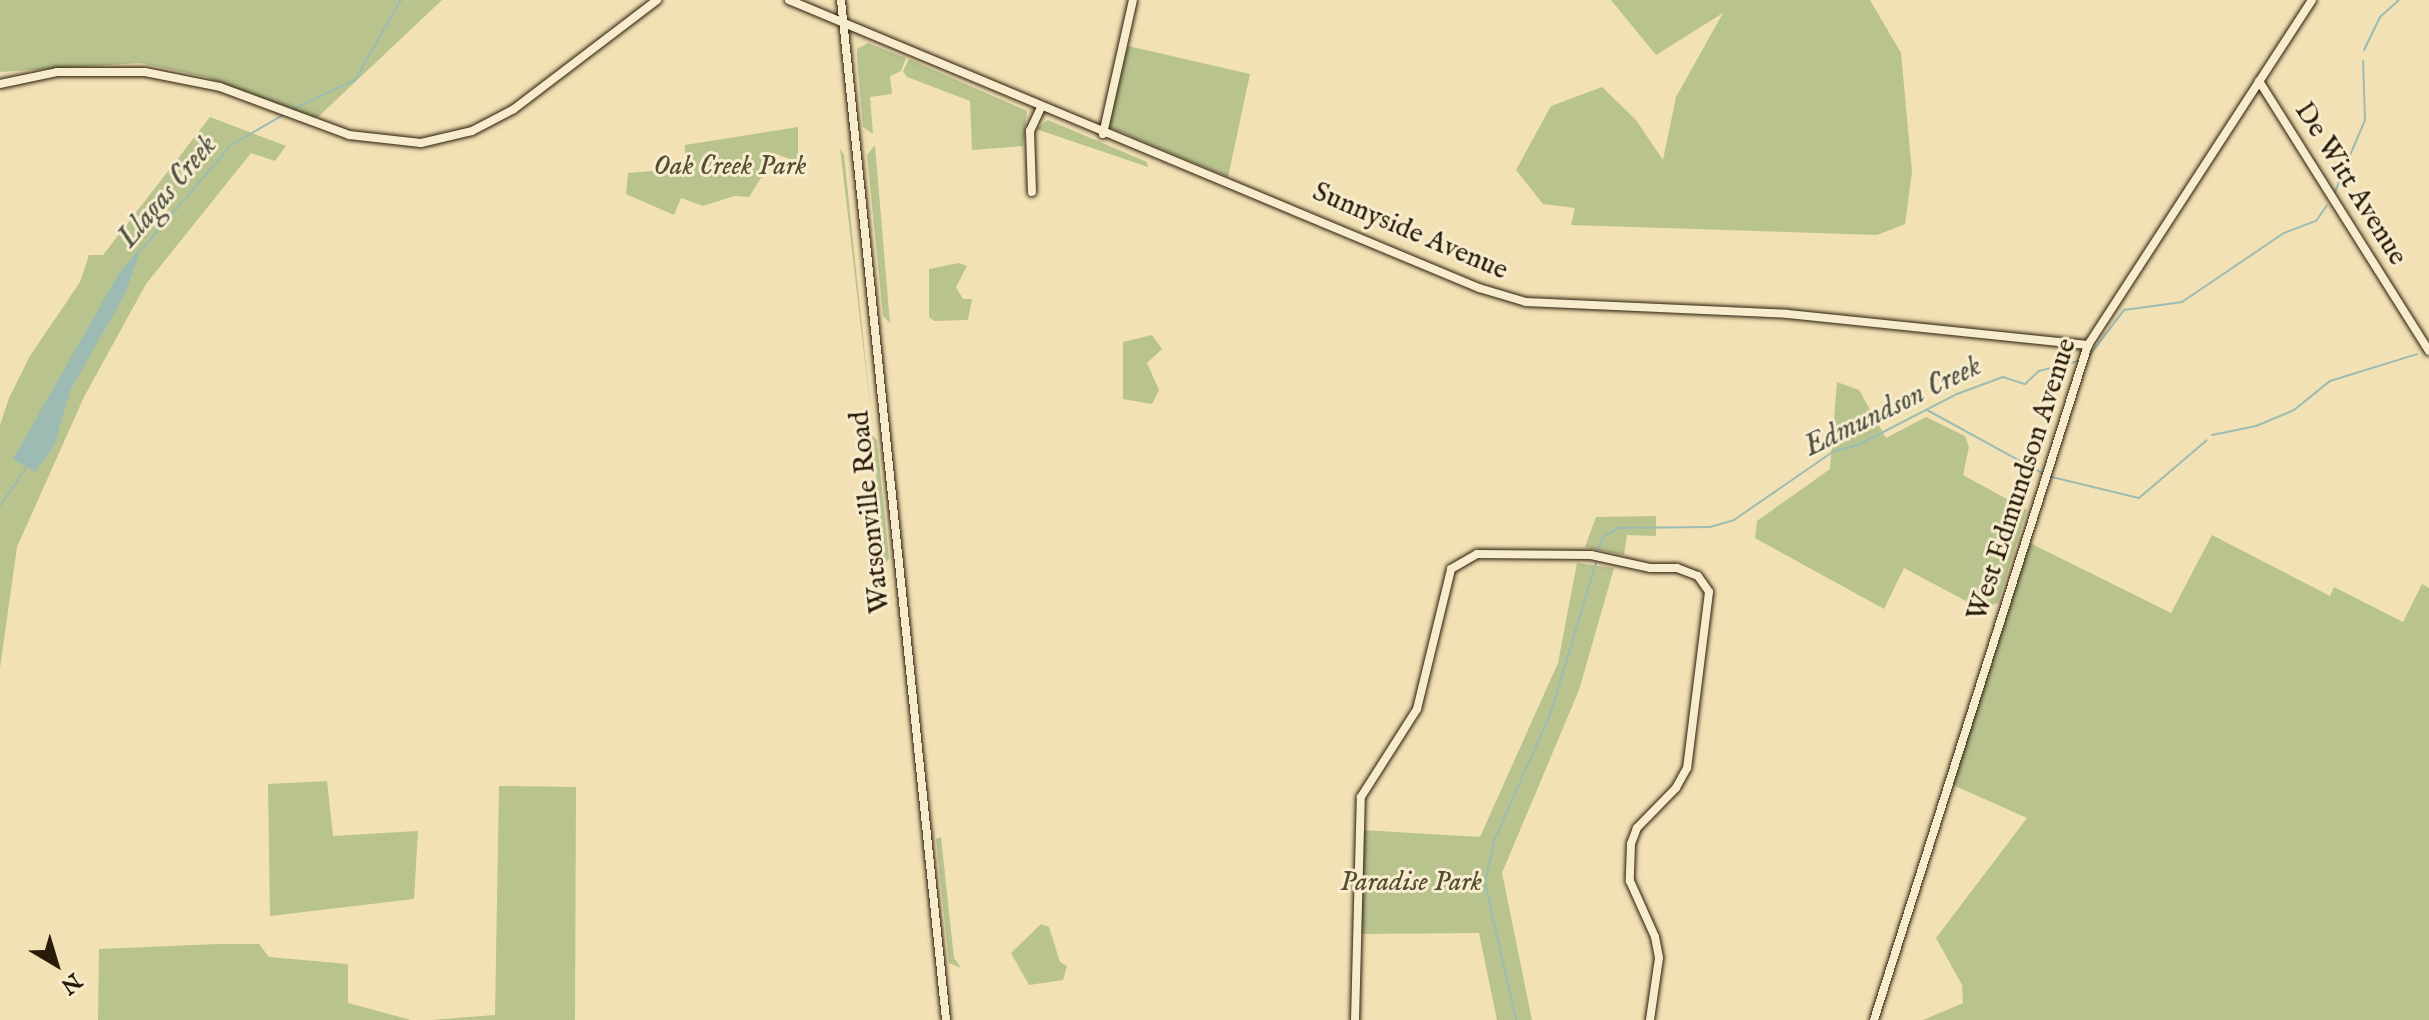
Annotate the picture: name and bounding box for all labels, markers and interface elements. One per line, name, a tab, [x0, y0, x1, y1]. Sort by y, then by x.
street label: De Witt Avenue	[2286, 96, 2414, 272]
water label: Llagas Creek	[111, 128, 225, 256]
park label: Oak Creek Park	[653, 150, 807, 184]
street label: Sunnyside Avenue	[1307, 176, 1513, 288]
street label: West Edmundson Avenue	[1961, 334, 2085, 626]
water label: Edmundson Creek	[1798, 349, 1988, 465]
street label: Watsonville Road	[844, 409, 898, 615]
park label: Paradise Park	[1340, 866, 1482, 900]
north arrow	[16, 924, 96, 1004]
text: N	[55, 966, 87, 1000]

